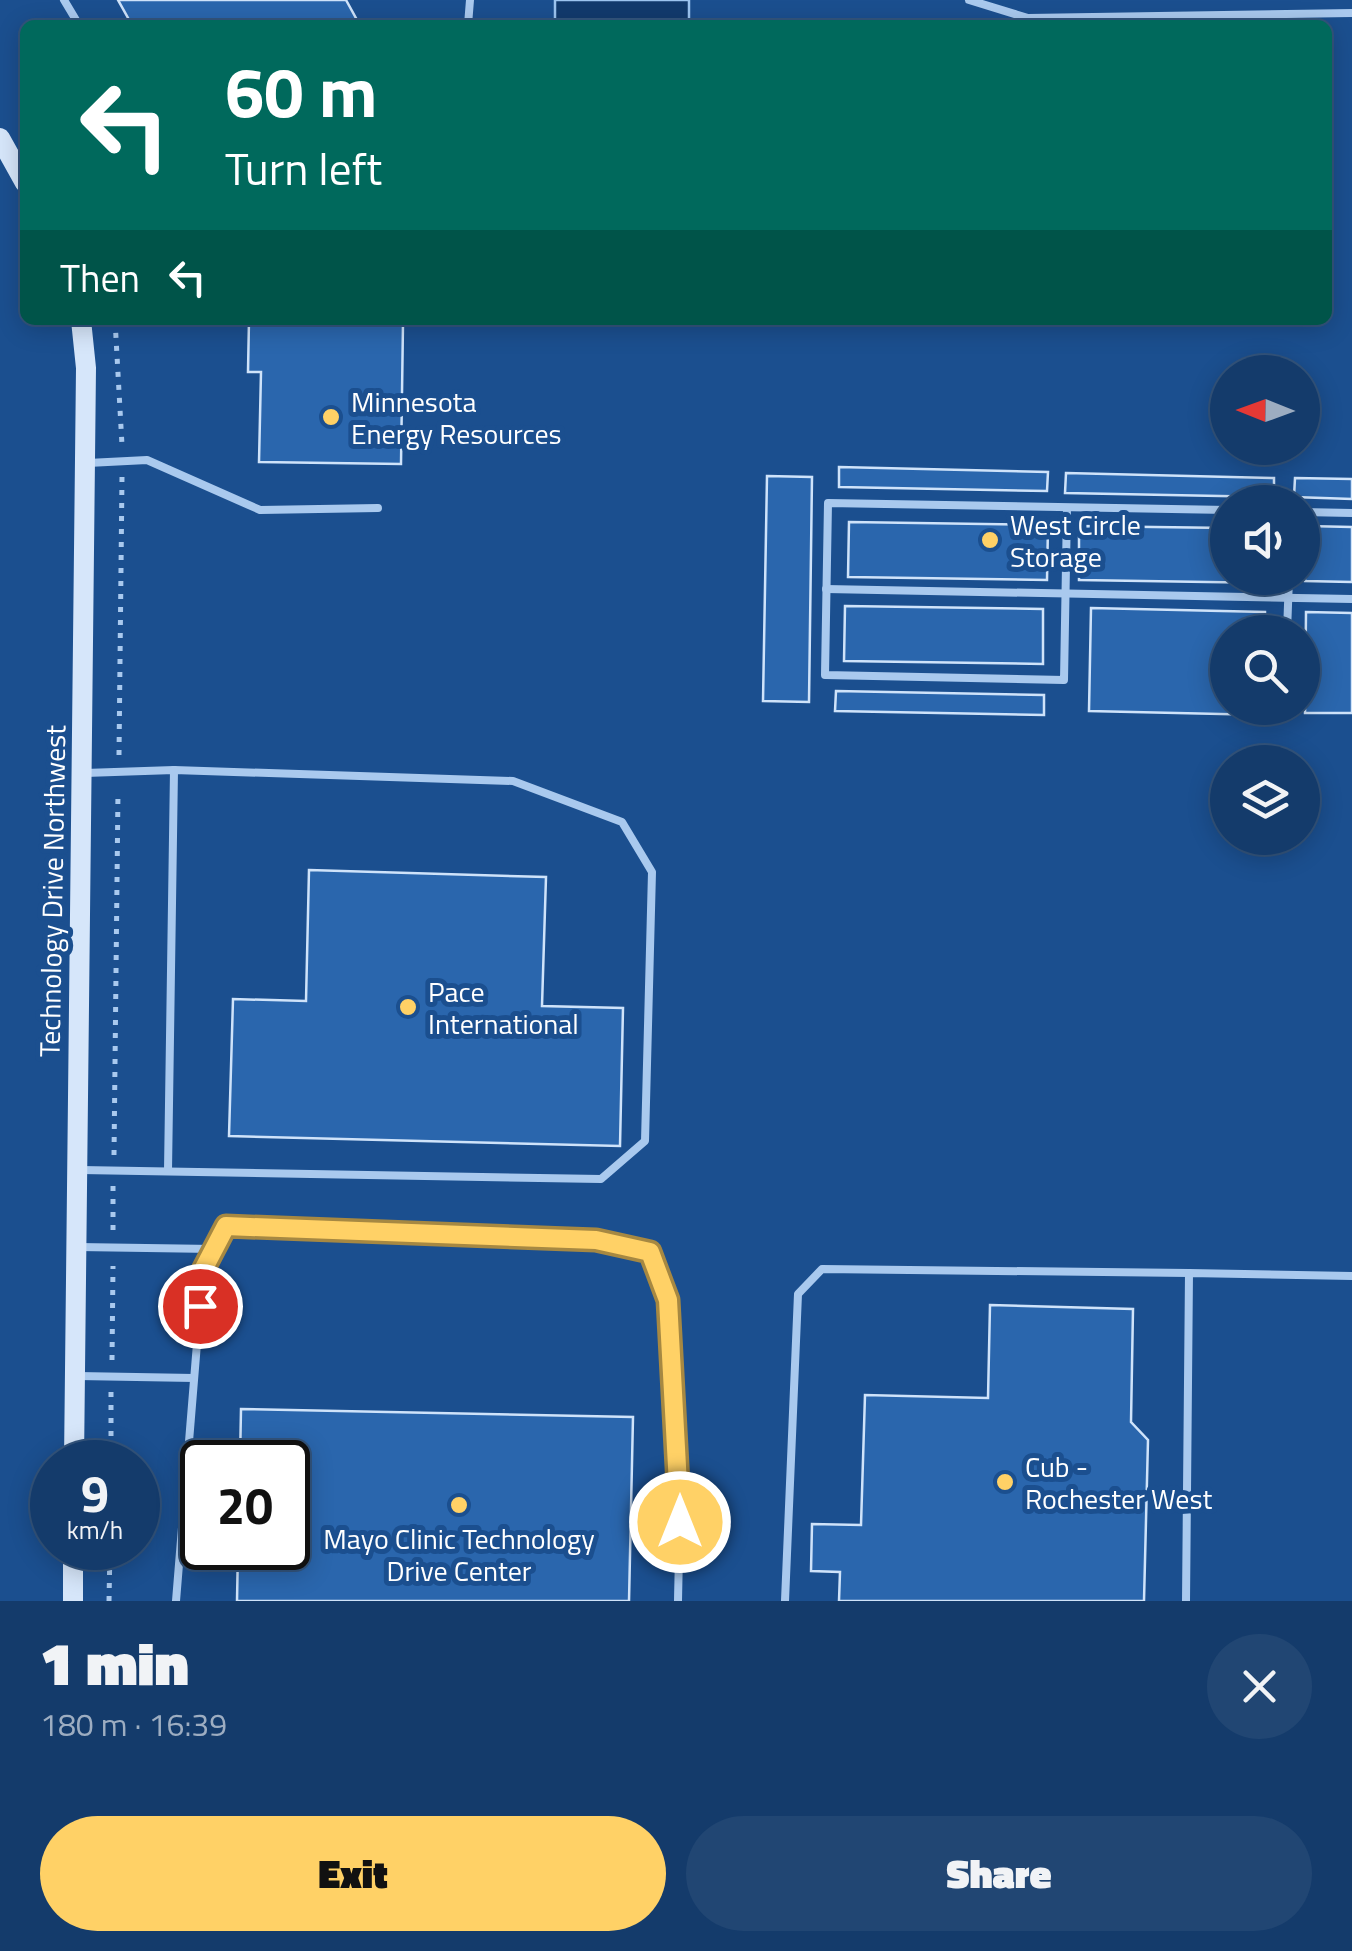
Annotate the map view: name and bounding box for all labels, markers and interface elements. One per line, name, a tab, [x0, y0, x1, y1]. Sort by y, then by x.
text: 60 m	[225, 38, 378, 144]
icon: left	[60, 60, 190, 190]
text: Turn left	[225, 134, 382, 202]
text: Then	[60, 249, 140, 307]
icon: left	[160, 250, 215, 305]
north arrow	[1210, 355, 1320, 465]
map controls	[1210, 355, 1320, 855]
place label: Minnesota Energy Resources	[351, 380, 562, 455]
marker: Minnesota Energy Resources	[320, 406, 342, 428]
button: sound	[1210, 485, 1320, 595]
place label: West Circle Storage	[1010, 503, 1141, 578]
marker: West Circle Storage	[979, 529, 1001, 551]
button: search	[1210, 615, 1320, 725]
street label: Technology Drive Northwest	[28, 724, 76, 1057]
button: layers	[1210, 745, 1320, 855]
place label: Pace International	[428, 970, 579, 1045]
marker: Pace International	[397, 996, 419, 1018]
pin	[158, 1264, 243, 1349]
icon: arrive	[173, 1279, 228, 1334]
speed limit sign: 20	[180, 1440, 310, 1570]
place label: Cub - Rochester West	[1025, 1445, 1212, 1520]
text: 9	[81, 1455, 109, 1531]
position arrow	[628, 1470, 732, 1574]
marker: Cub - Rochester West	[994, 1471, 1016, 1493]
marker: Mayo Clinic Technology Drive Center	[448, 1494, 470, 1516]
text: km/h	[67, 1511, 123, 1549]
place label: Mayo Clinic Technology Drive Center	[323, 1517, 595, 1592]
text: 1 min	[40, 1617, 189, 1708]
button: close	[1207, 1634, 1312, 1739]
text: 180 m · 16:39	[40, 1700, 227, 1748]
button: Exit	[40, 1816, 666, 1931]
button: Share	[686, 1816, 1312, 1931]

